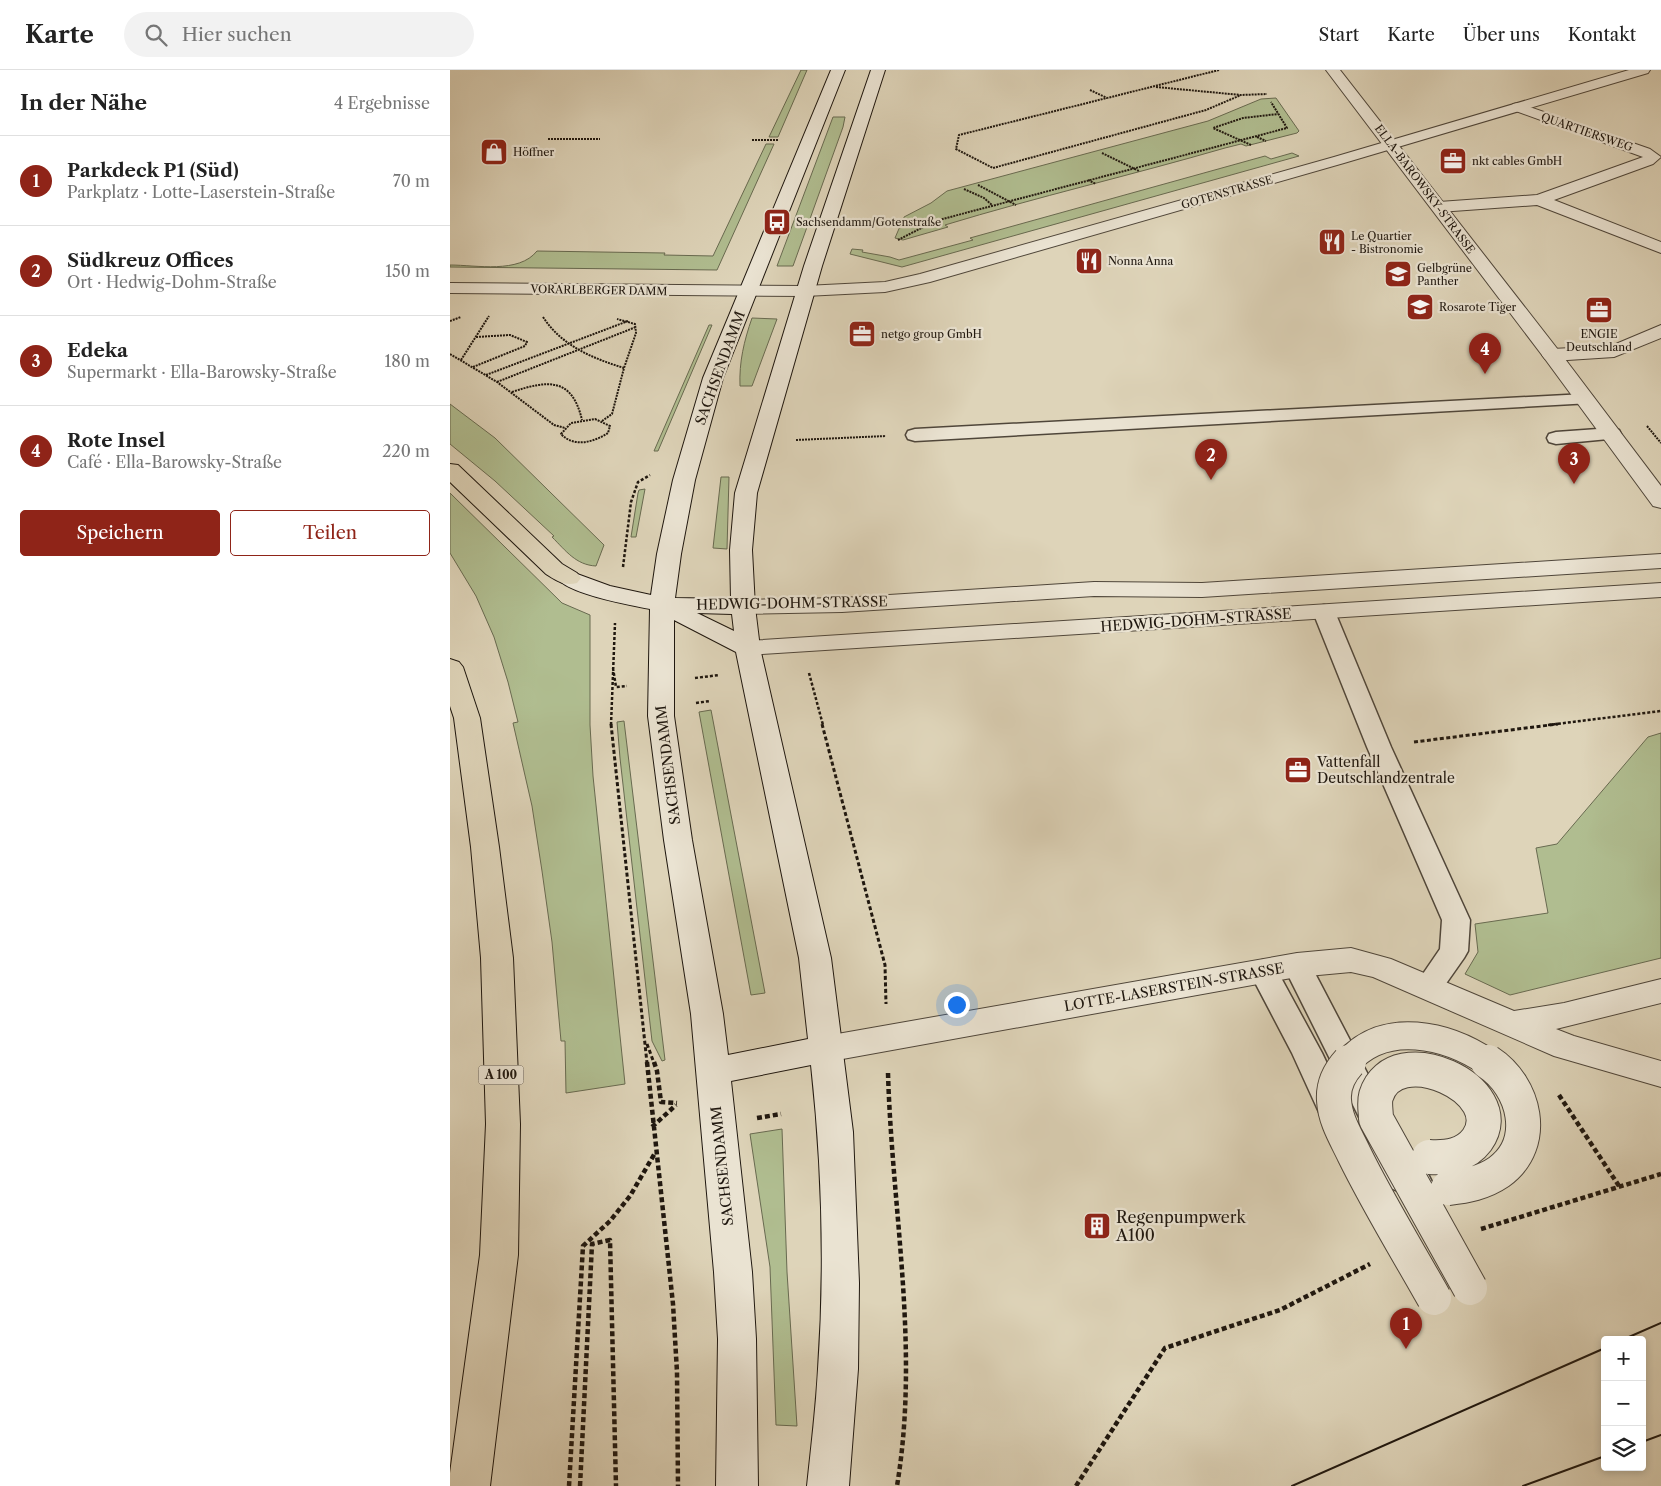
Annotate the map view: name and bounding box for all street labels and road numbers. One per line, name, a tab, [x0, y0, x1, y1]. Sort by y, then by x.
street label: QUARTIERSWEG	[1539, 110, 1635, 154]
street label: ELLA-BAROWSKY-STRASSE	[1372, 122, 1478, 257]
street label: GOTENSTRASSE	[1180, 172, 1275, 212]
street label: VORARLBERGER DAMM	[529, 282, 668, 298]
street label: SACHSENDAMM	[691, 309, 749, 427]
street label: HEDWIG-DOHM-STRASSE	[696, 592, 888, 614]
street label: HEDWIG-DOHM-STRASSE	[1100, 604, 1292, 636]
street label: SACHSENDAMM	[652, 704, 684, 826]
street label: LOTTE-LASERSTEIN-STRASSE	[1063, 959, 1285, 1015]
road number: A 100	[478, 1066, 524, 1084]
street label: SACHSENDAMM	[707, 1105, 737, 1227]

